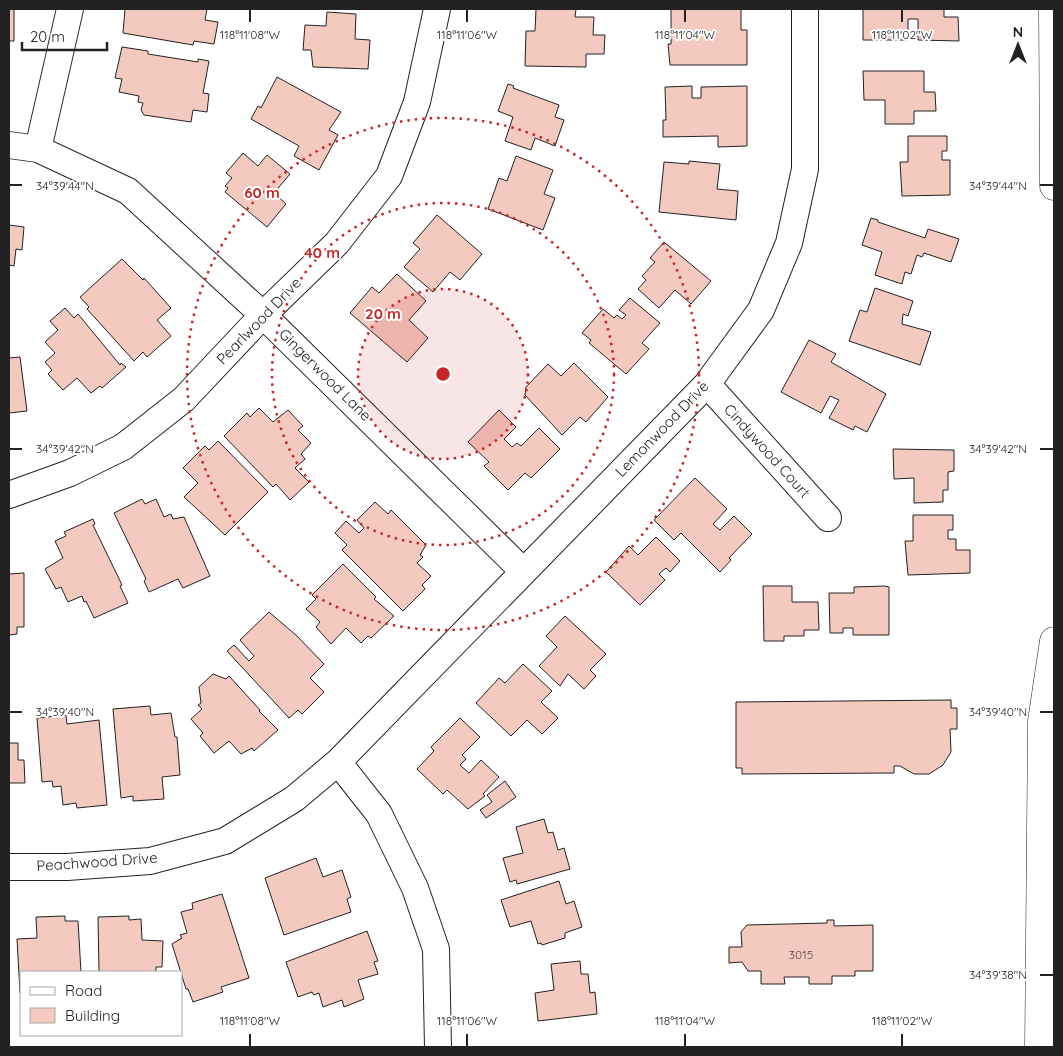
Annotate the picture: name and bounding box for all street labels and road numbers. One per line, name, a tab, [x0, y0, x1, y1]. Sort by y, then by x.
street label: Pearlwood Drive	[212, 273, 305, 368]
street label: Gingerwood Lane	[275, 324, 376, 425]
street label: Lemonwood Drive	[611, 377, 712, 481]
street label: Cindywood Court	[720, 400, 815, 502]
street label: Peachwood Drive	[36, 848, 158, 875]

